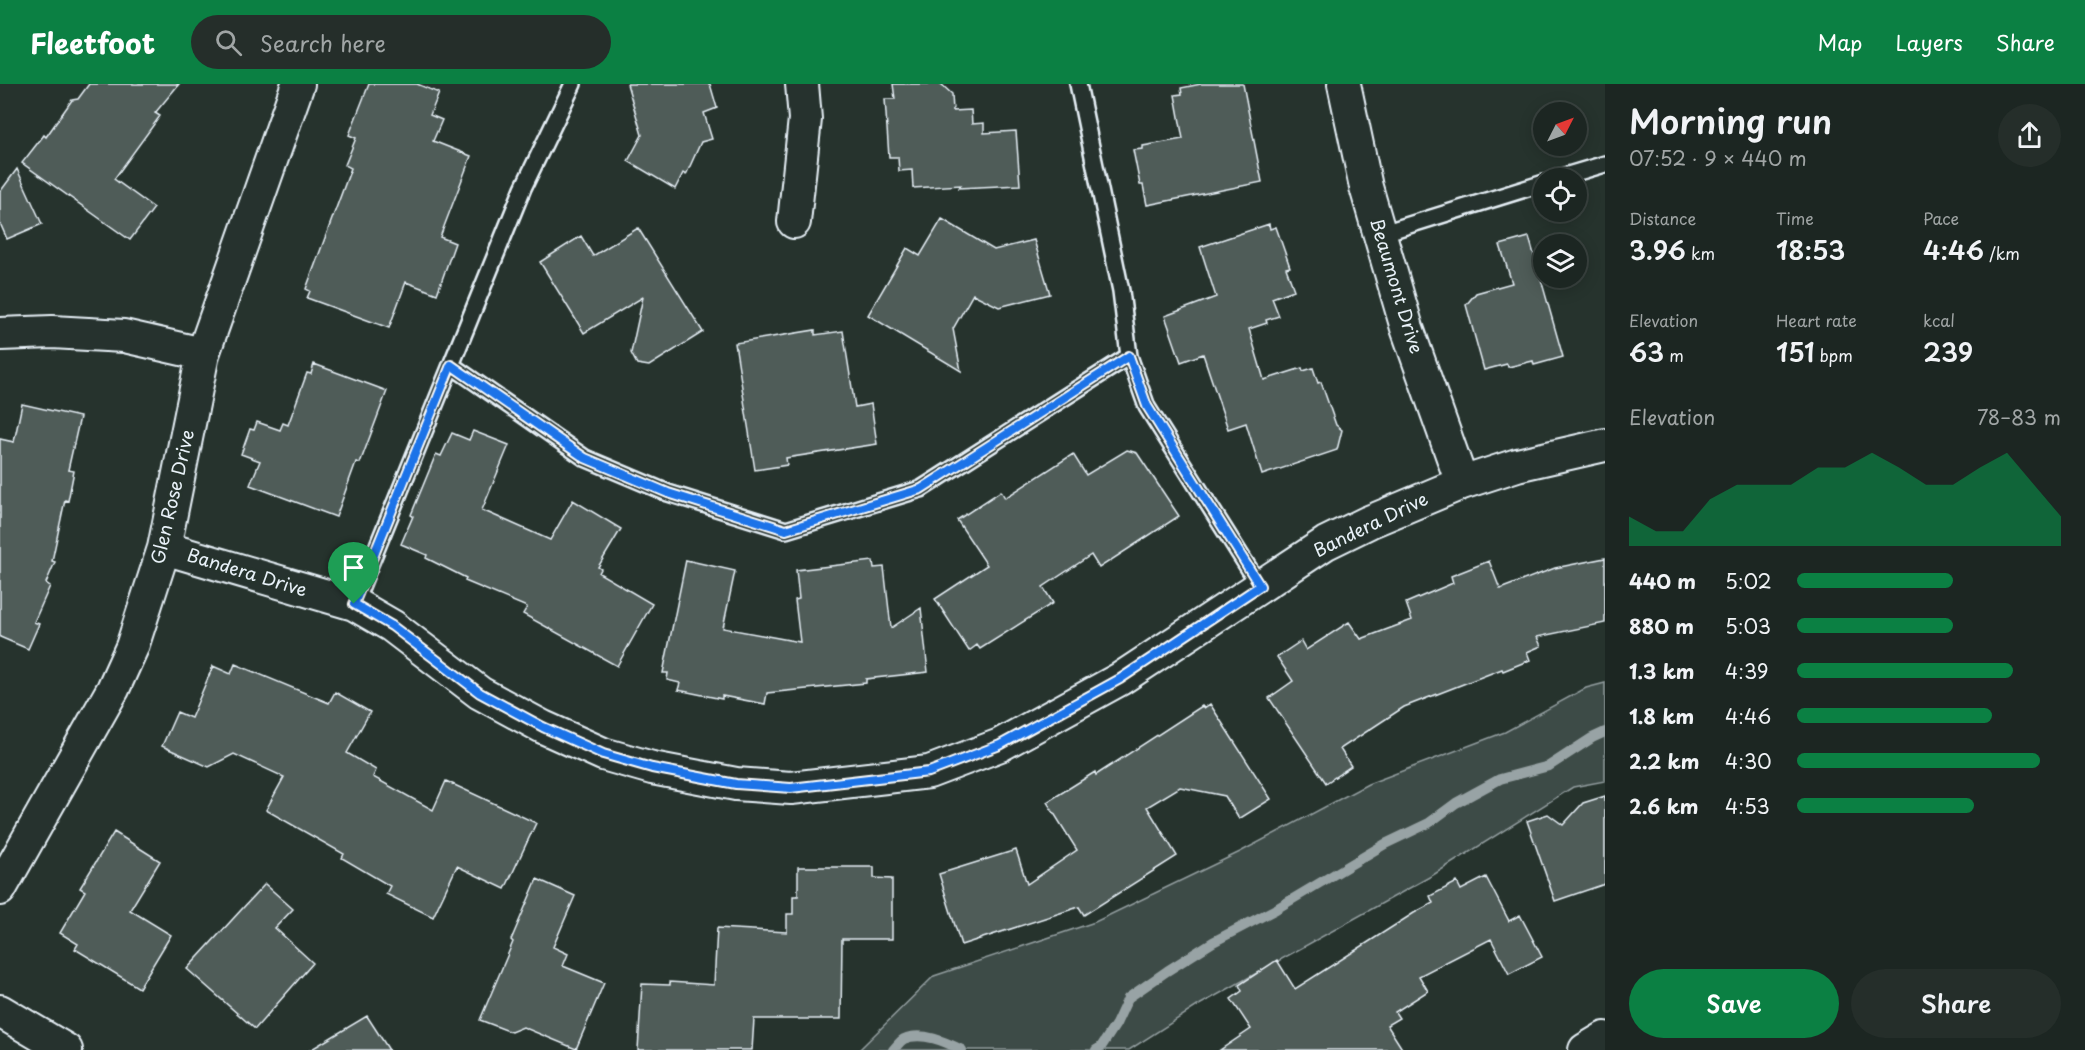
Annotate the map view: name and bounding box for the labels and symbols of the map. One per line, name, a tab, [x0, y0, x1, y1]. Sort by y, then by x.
north arrow	[1533, 102, 1587, 156]
street label: Beaumont Drive	[1364, 214, 1431, 357]
street label: Glen Rose Drive	[143, 427, 200, 567]
street label: Bandera Drive	[1309, 484, 1432, 563]
street label: Bandera Drive	[184, 540, 311, 603]
pin	[328, 542, 379, 604]

